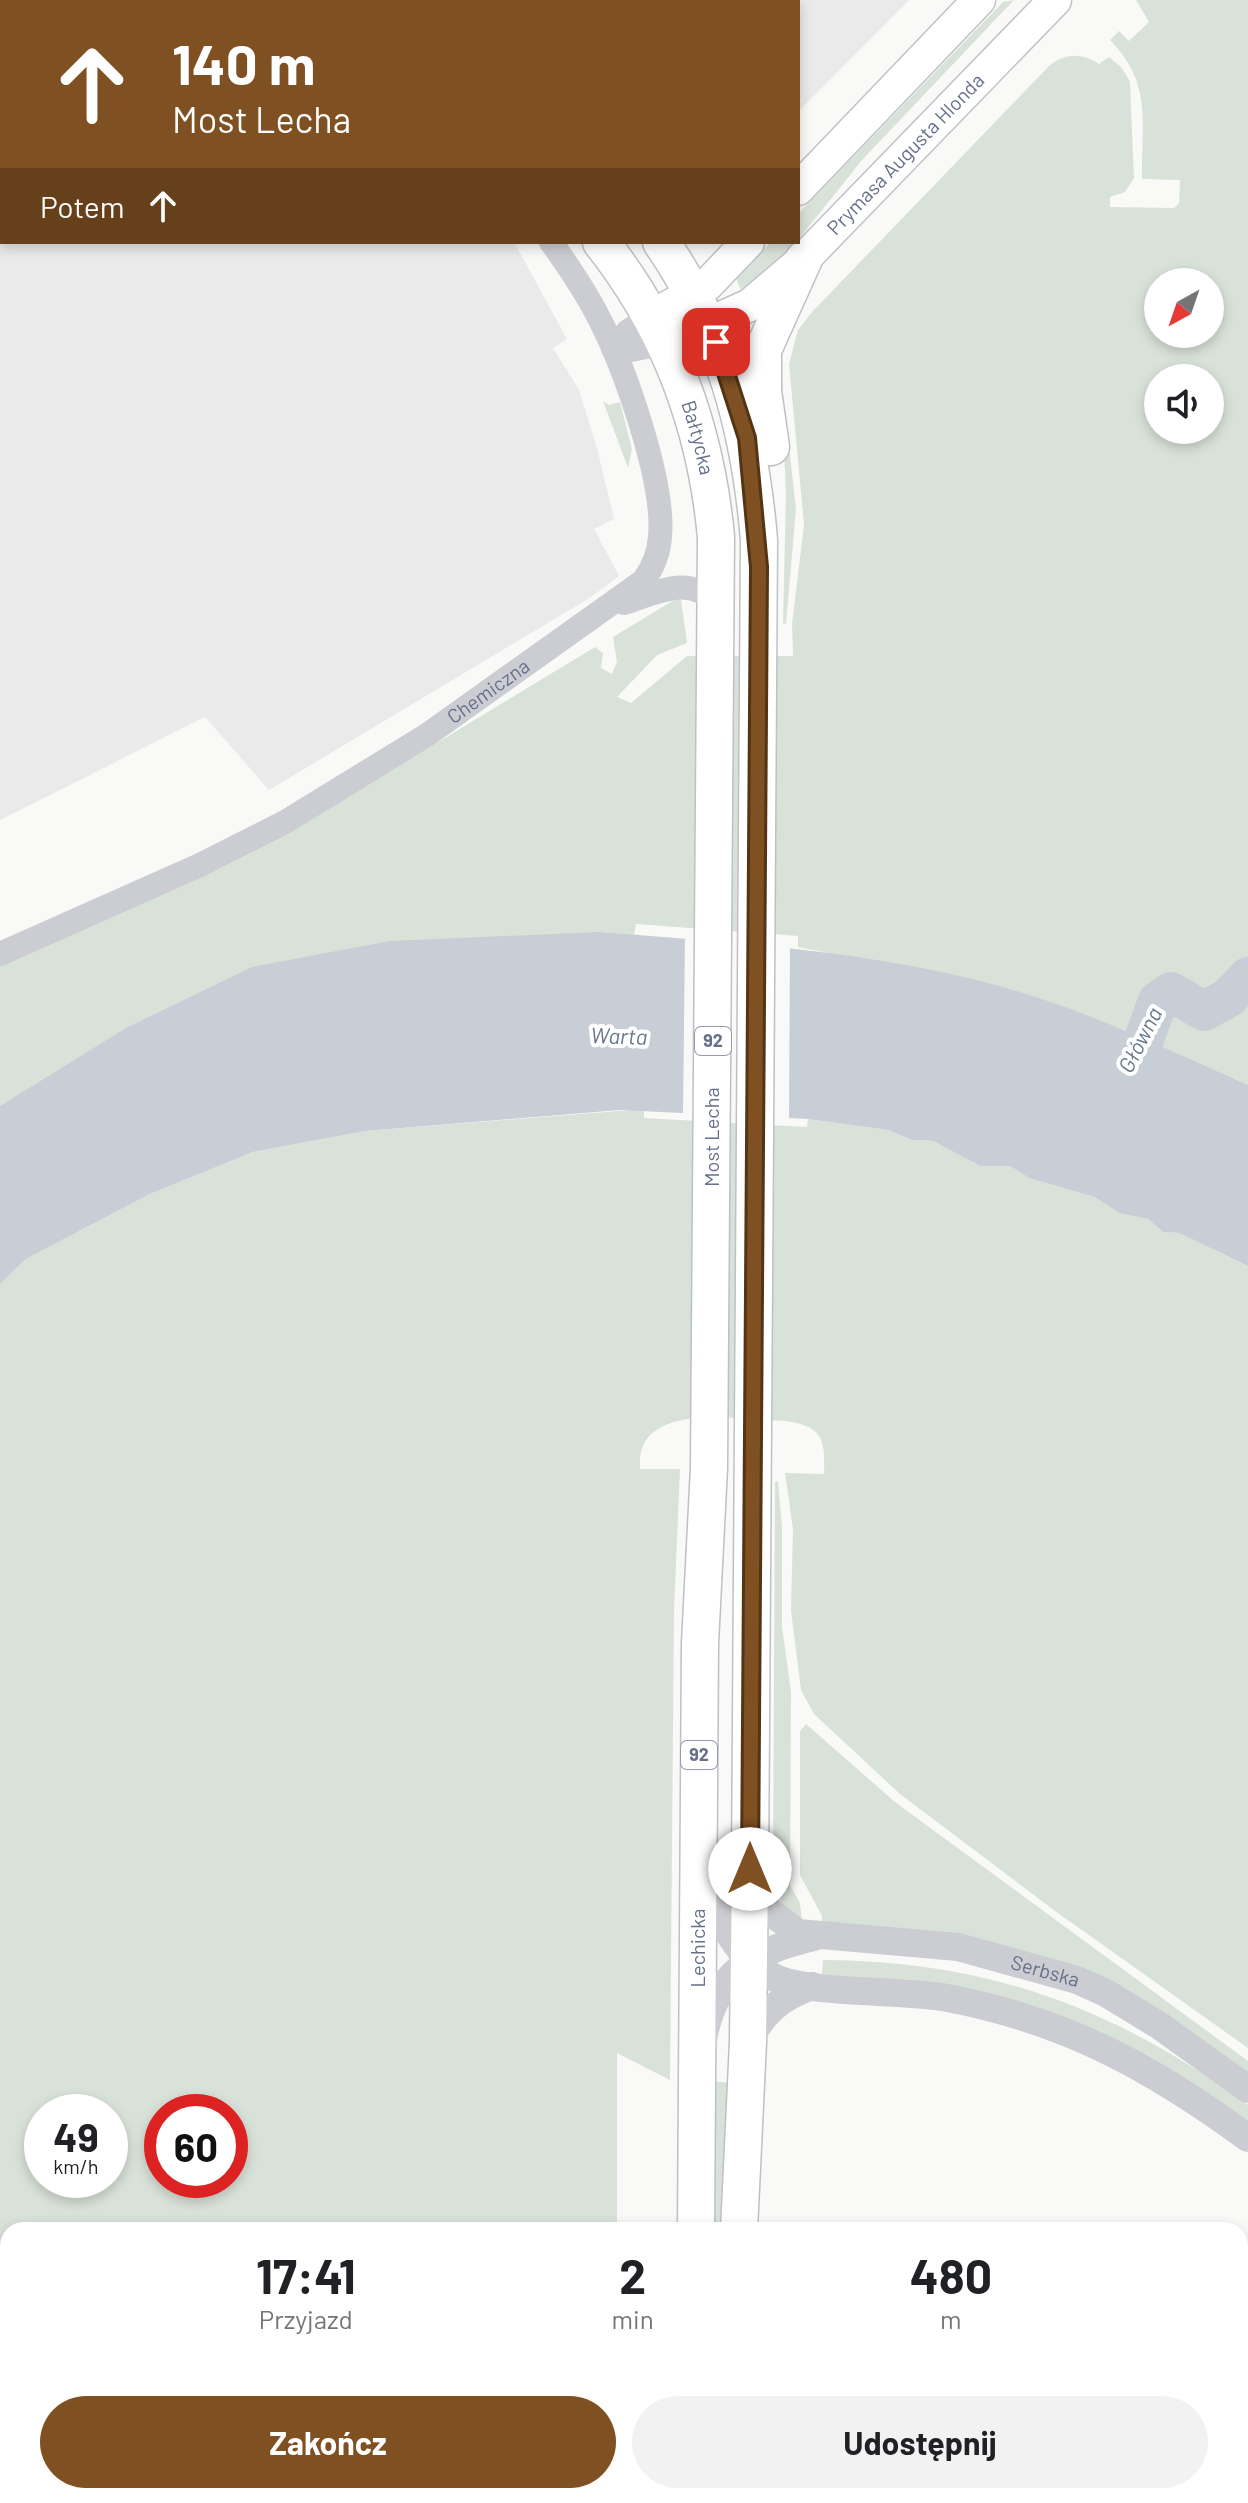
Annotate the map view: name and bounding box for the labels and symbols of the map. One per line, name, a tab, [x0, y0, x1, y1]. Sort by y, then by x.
street label: Prymasa Augusta Hlonda	[821, 68, 988, 239]
north arrow	[1144, 268, 1224, 348]
pin	[682, 308, 750, 376]
street label: Bałtycka	[677, 397, 720, 477]
street label: Chemiczna	[442, 653, 534, 728]
water label: Główna	[1112, 1002, 1167, 1077]
water label: Warta	[590, 1021, 648, 1049]
road number: 92	[695, 1027, 731, 1055]
street label: Most Lecha	[699, 1087, 723, 1187]
road number: 92	[681, 1741, 717, 1769]
position arrow	[708, 1827, 792, 1911]
street label: Lechicka	[685, 1909, 709, 1987]
street label: Serbska	[1008, 1949, 1082, 1991]
speed limit sign: 60	[144, 2094, 248, 2198]

